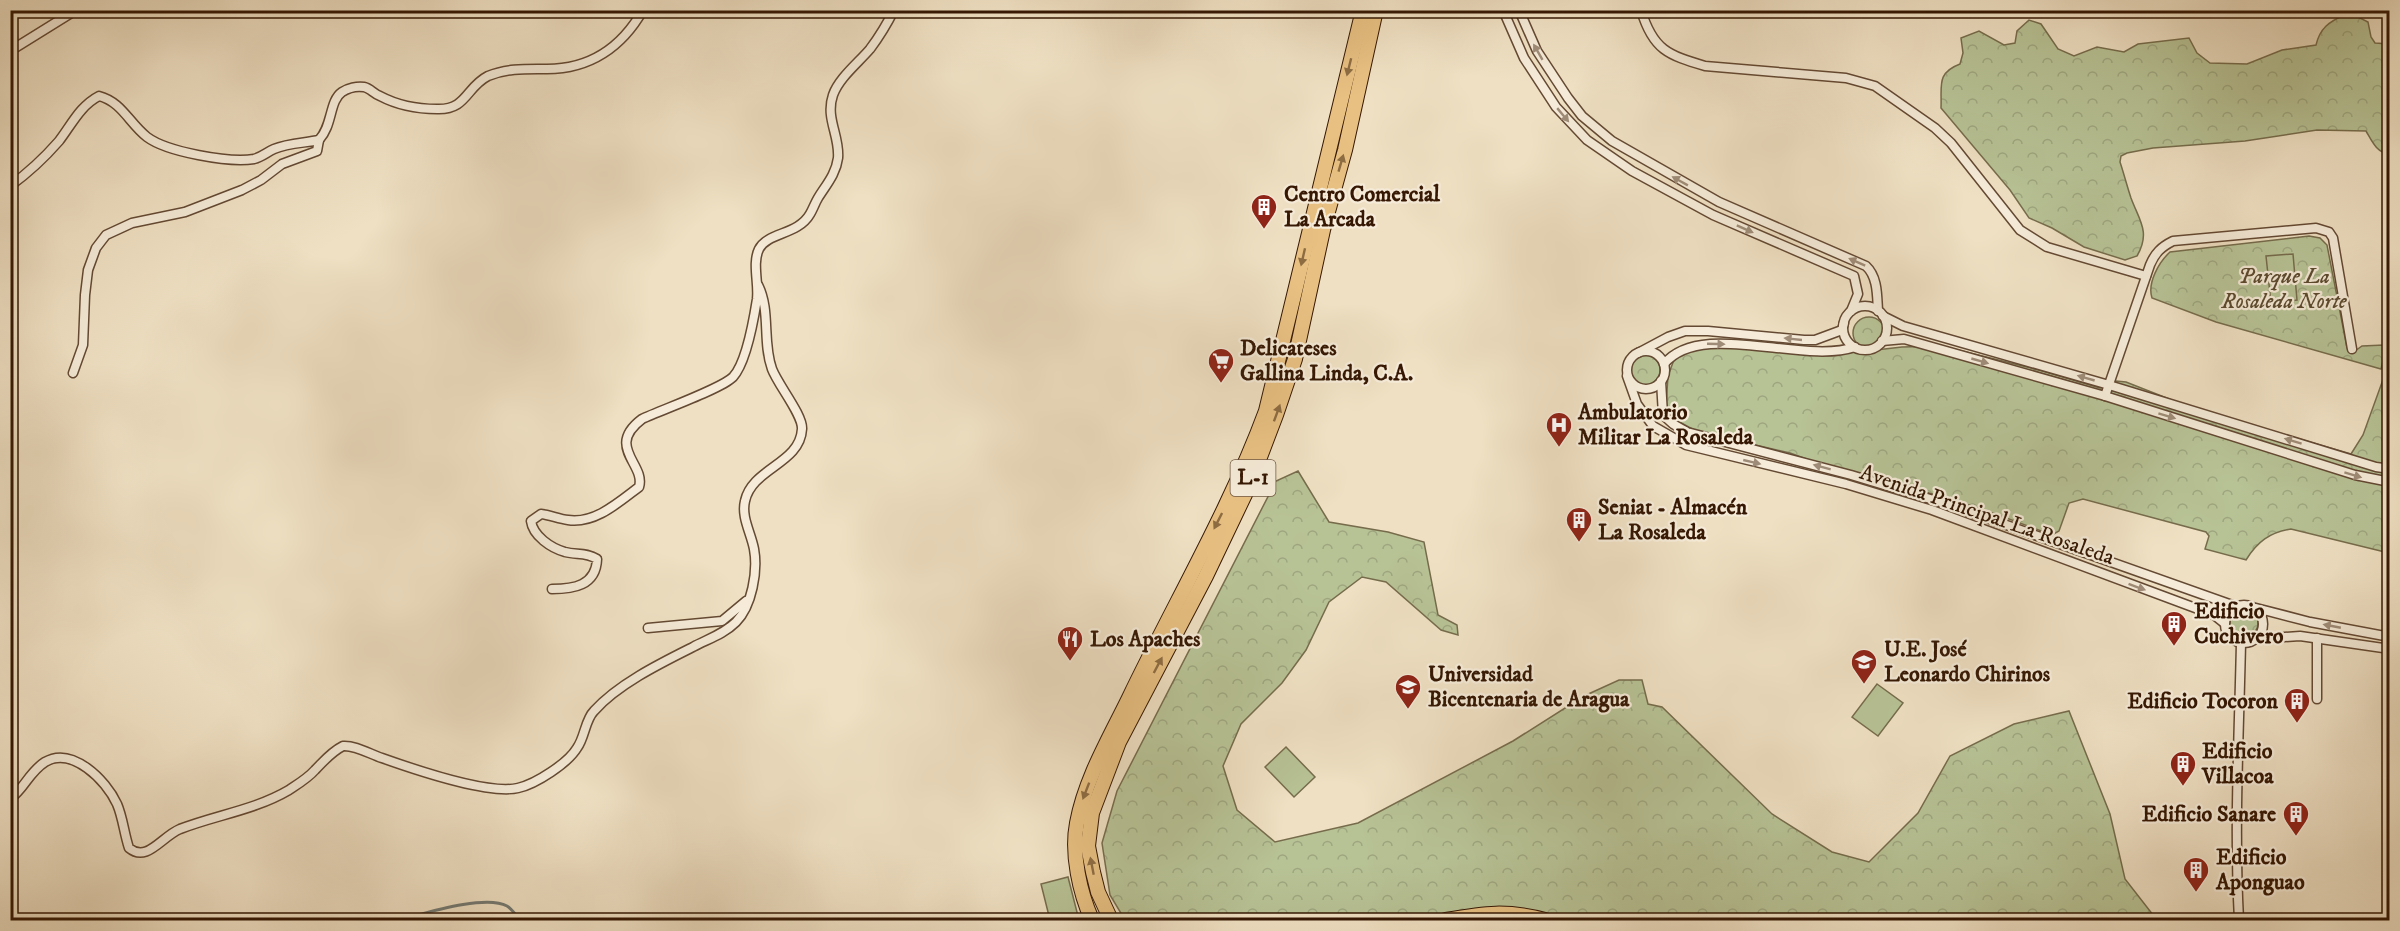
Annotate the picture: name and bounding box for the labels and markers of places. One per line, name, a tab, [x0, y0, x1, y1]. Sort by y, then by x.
place label: Centro Comercial La Arcada	[1284, 181, 1440, 233]
building icon: Centro Comercial La Arcada	[1249, 192, 1279, 230]
place label: Delicateses Gallina Linda, C.A.	[1240, 335, 1413, 387]
supermarket icon: Delicateses Gallina Linda, C.A.	[1206, 346, 1236, 384]
place label: Ambulatorio Militar La Rosaleda	[1577, 399, 1754, 451]
hospital icon: Ambulatorio Militar La Rosaleda	[1544, 410, 1574, 448]
place label: Seniat - Almacén La Rosaleda	[1598, 494, 1748, 546]
building icon: Seniat - Almacén La Rosaleda	[1564, 505, 1594, 543]
place label: Edificio Cuchivero	[2194, 598, 2284, 650]
building icon: Edificio Cuchivero	[2159, 609, 2189, 647]
restaurant icon: Los Apaches	[1055, 624, 1085, 662]
place label: Los Apaches	[1090, 626, 1201, 653]
place label: U.E. José Leonardo Chirinos	[1884, 636, 2051, 688]
school or university icon: U.E. José Leonardo Chirinos	[1849, 647, 1879, 685]
place label: Universidad Bicentenaria de Aragua	[1428, 661, 1630, 713]
school or university icon: Universidad Bicentenaria de Aragua	[1393, 672, 1423, 710]
building icon: Edificio Tocoron	[2282, 686, 2312, 724]
place label: Edificio Tocoron	[2127, 688, 2278, 715]
place label: Edificio Villacoa	[2201, 738, 2274, 790]
building icon: Edificio Villacoa	[2168, 749, 2198, 787]
building icon: Edificio Sanare	[2281, 799, 2311, 837]
place label: Edificio Sanare	[2142, 801, 2276, 828]
place label: Edificio Aponguao	[2215, 844, 2305, 896]
building icon: Edificio Aponguao	[2181, 855, 2211, 893]

